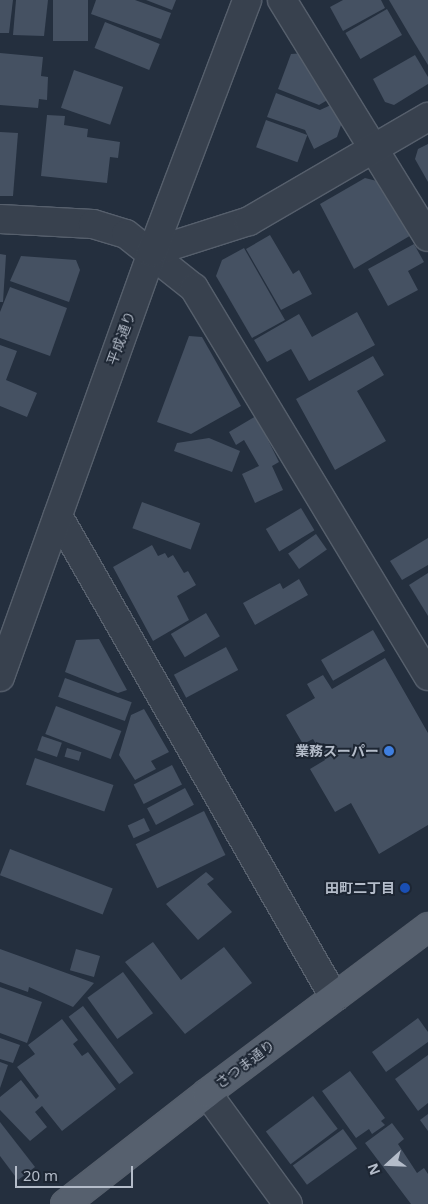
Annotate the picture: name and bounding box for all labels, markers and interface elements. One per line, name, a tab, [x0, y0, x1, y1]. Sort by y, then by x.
street label: 平成通り	[104, 309, 138, 367]
place label: 業務スーパー	[295, 743, 379, 759]
marker: 業務スーパー	[383, 745, 395, 757]
place label: 田町二丁目	[325, 880, 395, 896]
marker: 田町二丁目	[399, 882, 411, 894]
street label: さつま通り	[212, 1036, 278, 1092]
north arrow	[363, 1139, 413, 1189]
scale bar	[18, 1156, 135, 1188]
text: N	[363, 1161, 384, 1178]
text: 20 m	[23, 1165, 58, 1185]

